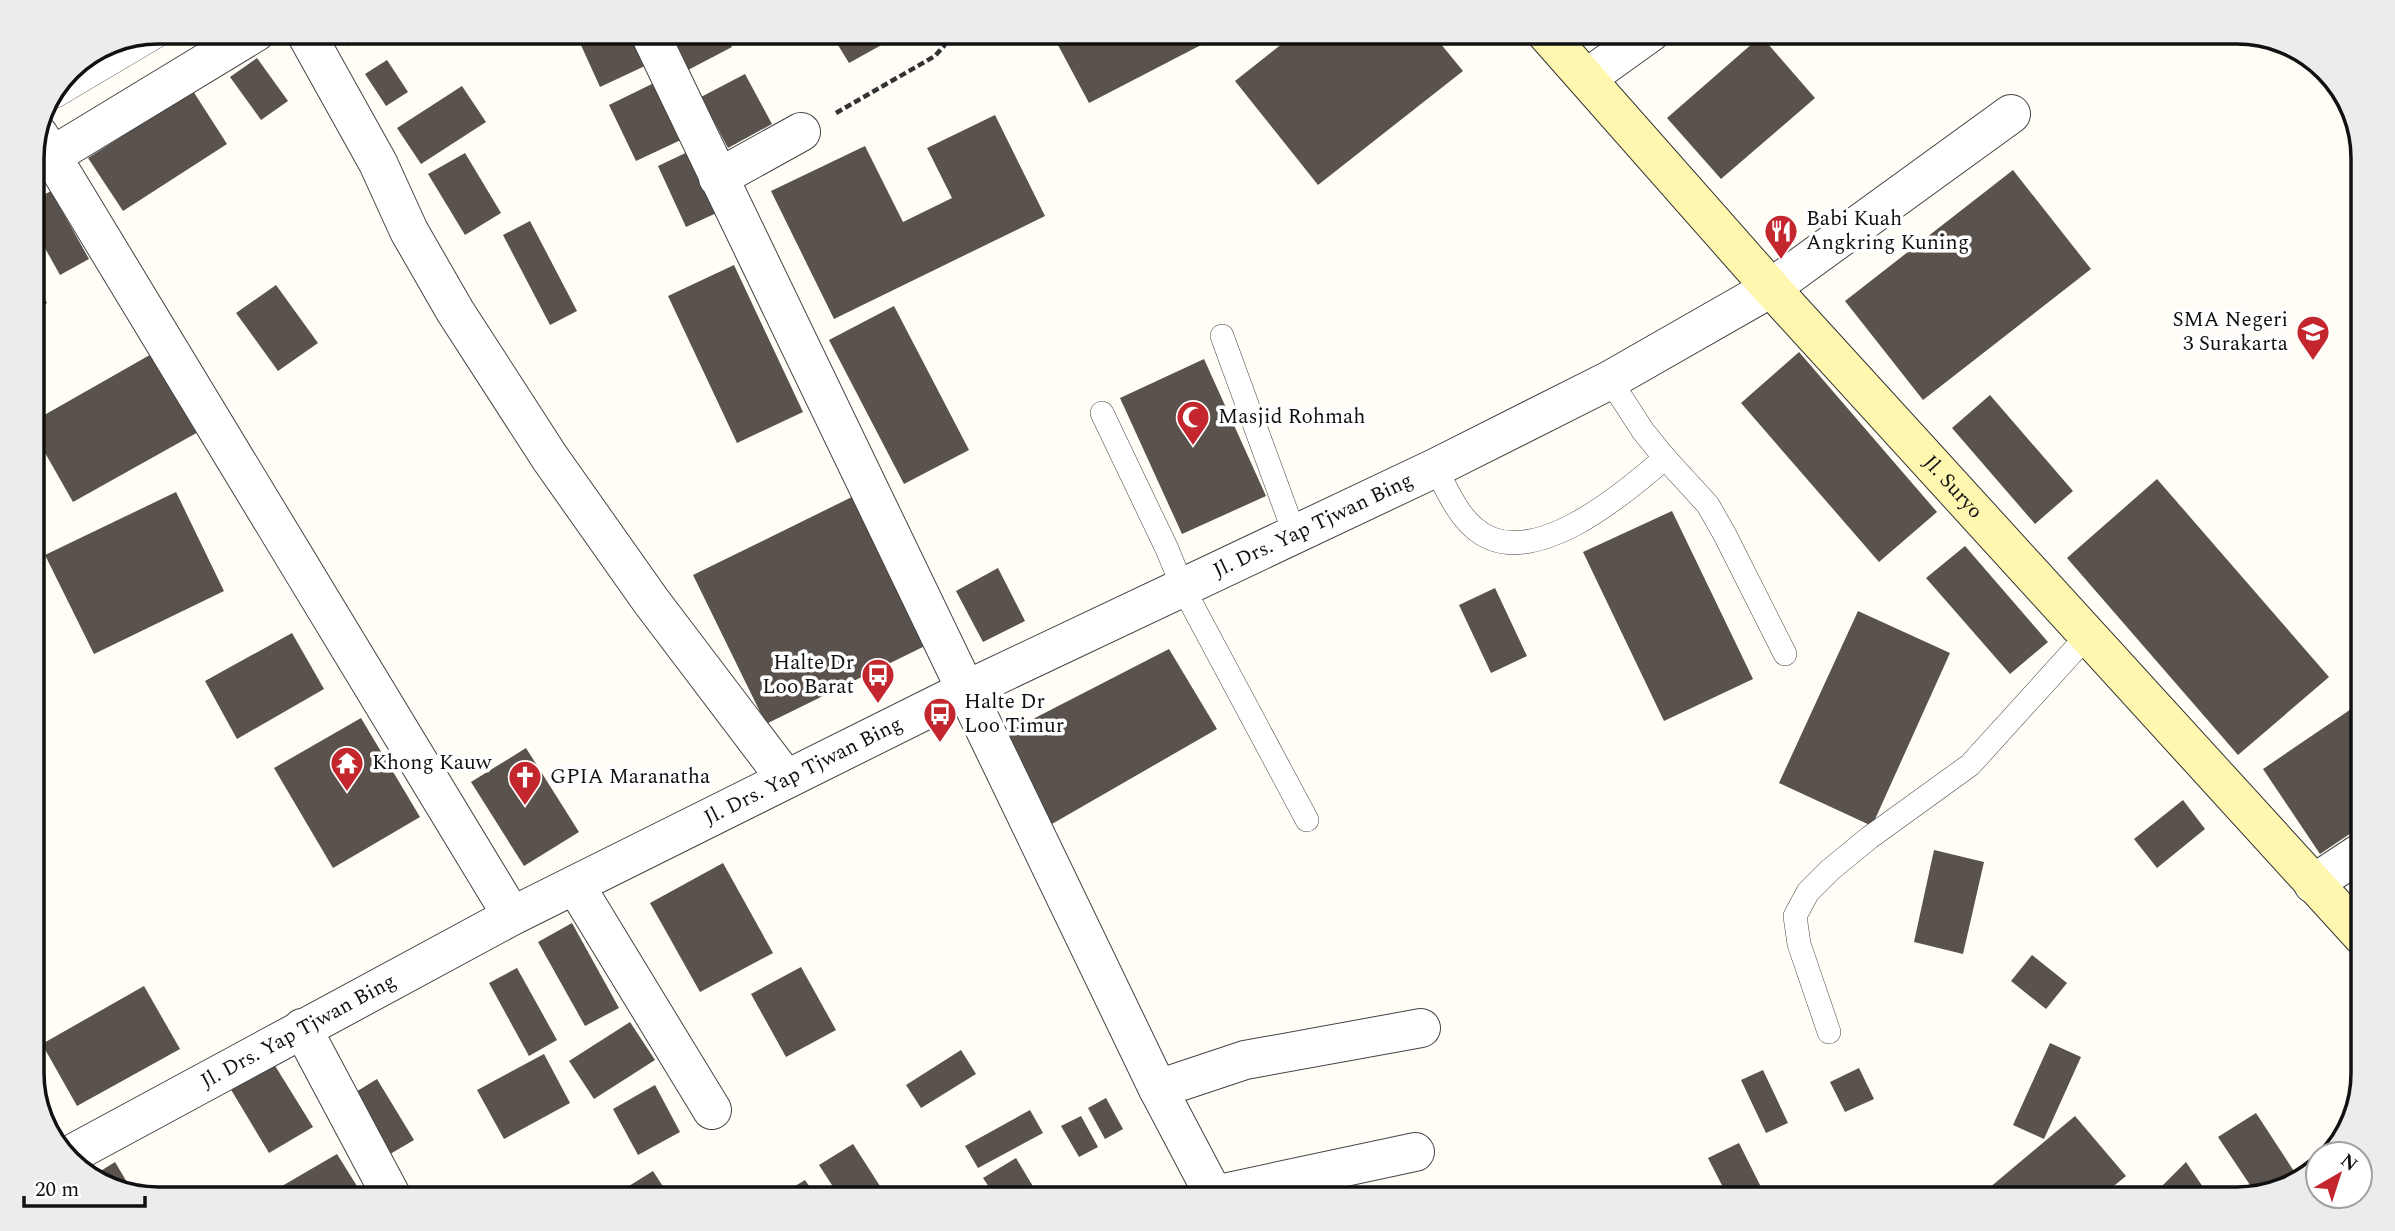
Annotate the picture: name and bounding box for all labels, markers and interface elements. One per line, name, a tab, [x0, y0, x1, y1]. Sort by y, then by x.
place label: Babi Kuah Angkring Kuning	[1806, 203, 1969, 259]
restaurant icon: Babi Kuah Angkring Kuning	[1762, 212, 1800, 261]
place label: SMA Negeri 3 Surakarta	[2172, 304, 2289, 360]
school or university icon: SMA Negeri 3 Surakarta	[2294, 313, 2332, 362]
mosque icon: Masjid Rohmah	[1174, 398, 1212, 447]
place label: Masjid Rohmah	[1218, 401, 1365, 433]
street label: Jl. Suryo	[1915, 448, 1990, 526]
street label: Jl. Drs. Yap Tjwan Bing	[1208, 465, 1419, 587]
place label: Halte Dr Loo Barat	[762, 647, 854, 703]
bus stop icon: Halte Dr Loo Barat	[859, 656, 897, 705]
place label: Halte Dr Loo Timur	[964, 686, 1064, 742]
bus stop icon: Halte Dr Loo Timur	[921, 695, 959, 744]
street label: Jl. Drs. Yap Tjwan Bing	[699, 708, 908, 834]
temple icon: Khong Kauw	[328, 744, 366, 793]
place label: Khong Kauw	[372, 747, 493, 779]
church icon: GPIA Maranatha	[506, 758, 544, 807]
place label: GPIA Maranatha	[550, 761, 711, 793]
street label: Jl. Drs. Yap Tjwan Bing	[195, 966, 402, 1097]
north arrow	[2304, 1140, 2374, 1210]
text: N	[2334, 1147, 2364, 1179]
scale bar	[24, 1164, 145, 1208]
text: 20 m	[35, 1174, 79, 1206]

